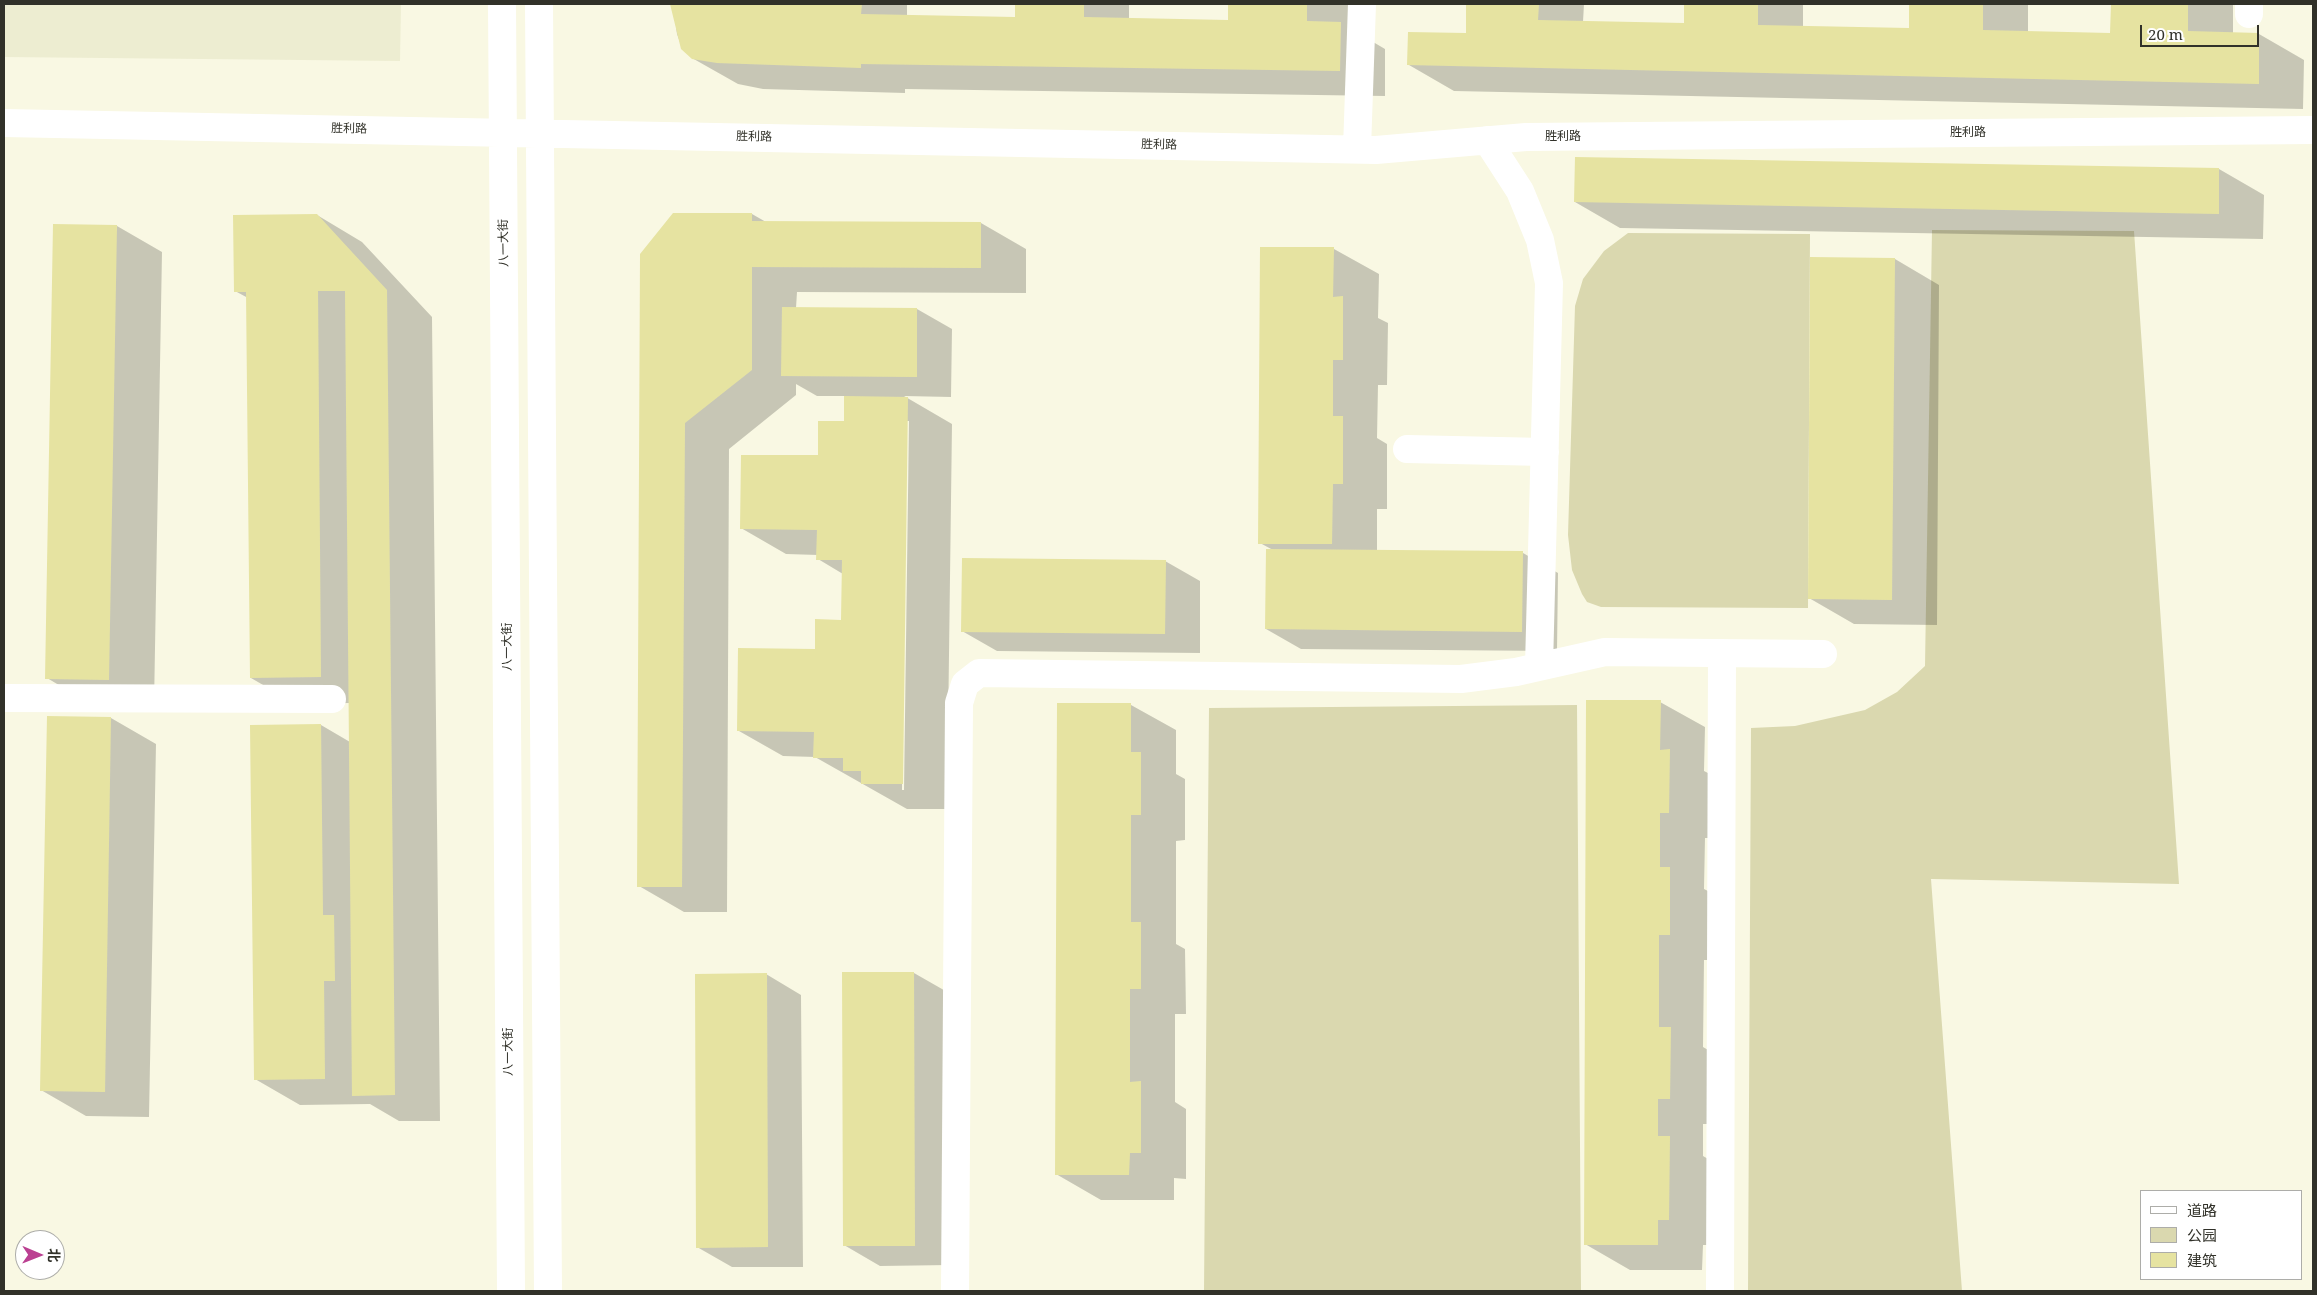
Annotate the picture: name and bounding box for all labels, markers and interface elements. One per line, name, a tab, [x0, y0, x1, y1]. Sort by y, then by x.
scale bar	[2142, 15, 2261, 47]
text: 20 m	[2148, 24, 2183, 44]
street label: 胜利路	[331, 121, 367, 137]
street label: 胜利路	[1950, 126, 1986, 140]
street label: 胜利路	[736, 129, 772, 145]
street label: 胜利路	[1545, 130, 1581, 144]
street label: 胜利路	[1141, 137, 1177, 153]
street label: 八一大街	[496, 219, 512, 267]
street label: 八一大街	[501, 623, 515, 671]
street label: 八一大街	[502, 1028, 516, 1076]
legend	[2140, 1190, 2302, 1280]
text: 道路	[2187, 1200, 2217, 1220]
text: 公园	[2187, 1225, 2217, 1245]
north arrow	[15, 1230, 65, 1280]
text: 北	[45, 1248, 64, 1262]
text: 建筑	[2187, 1250, 2217, 1270]

